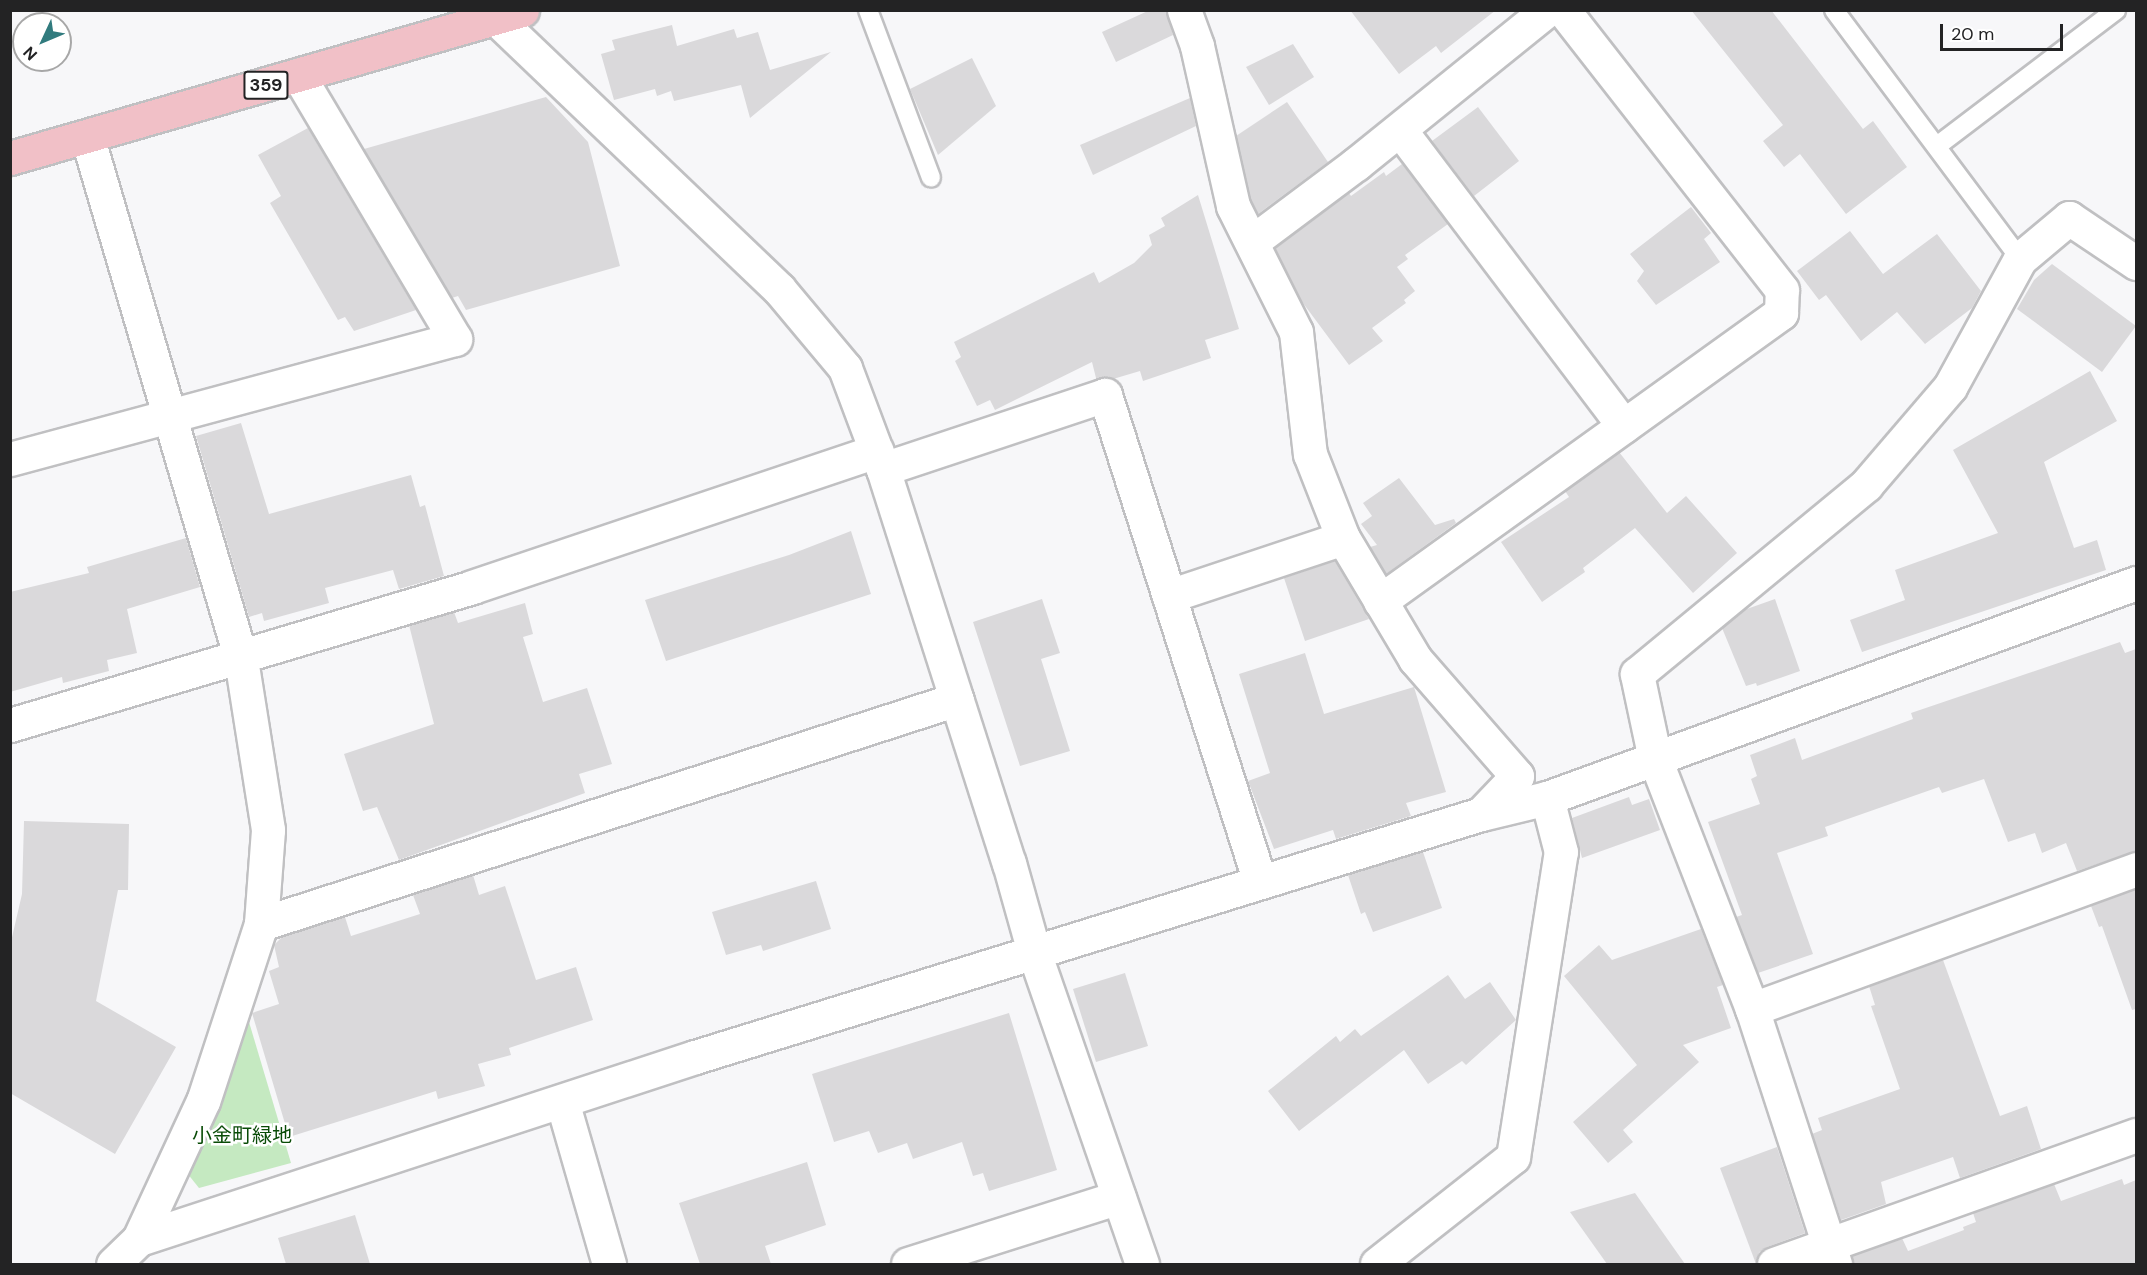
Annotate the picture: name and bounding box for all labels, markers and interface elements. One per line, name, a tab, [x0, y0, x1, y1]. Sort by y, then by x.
north arrow	[12, 12, 72, 72]
scale bar	[1943, 12, 2066, 50]
text: 20 m	[1951, 22, 1994, 46]
text: N	[19, 42, 42, 65]
road number: 359	[242, 70, 290, 100]
park label: 小金町緑地	[192, 1123, 292, 1147]

